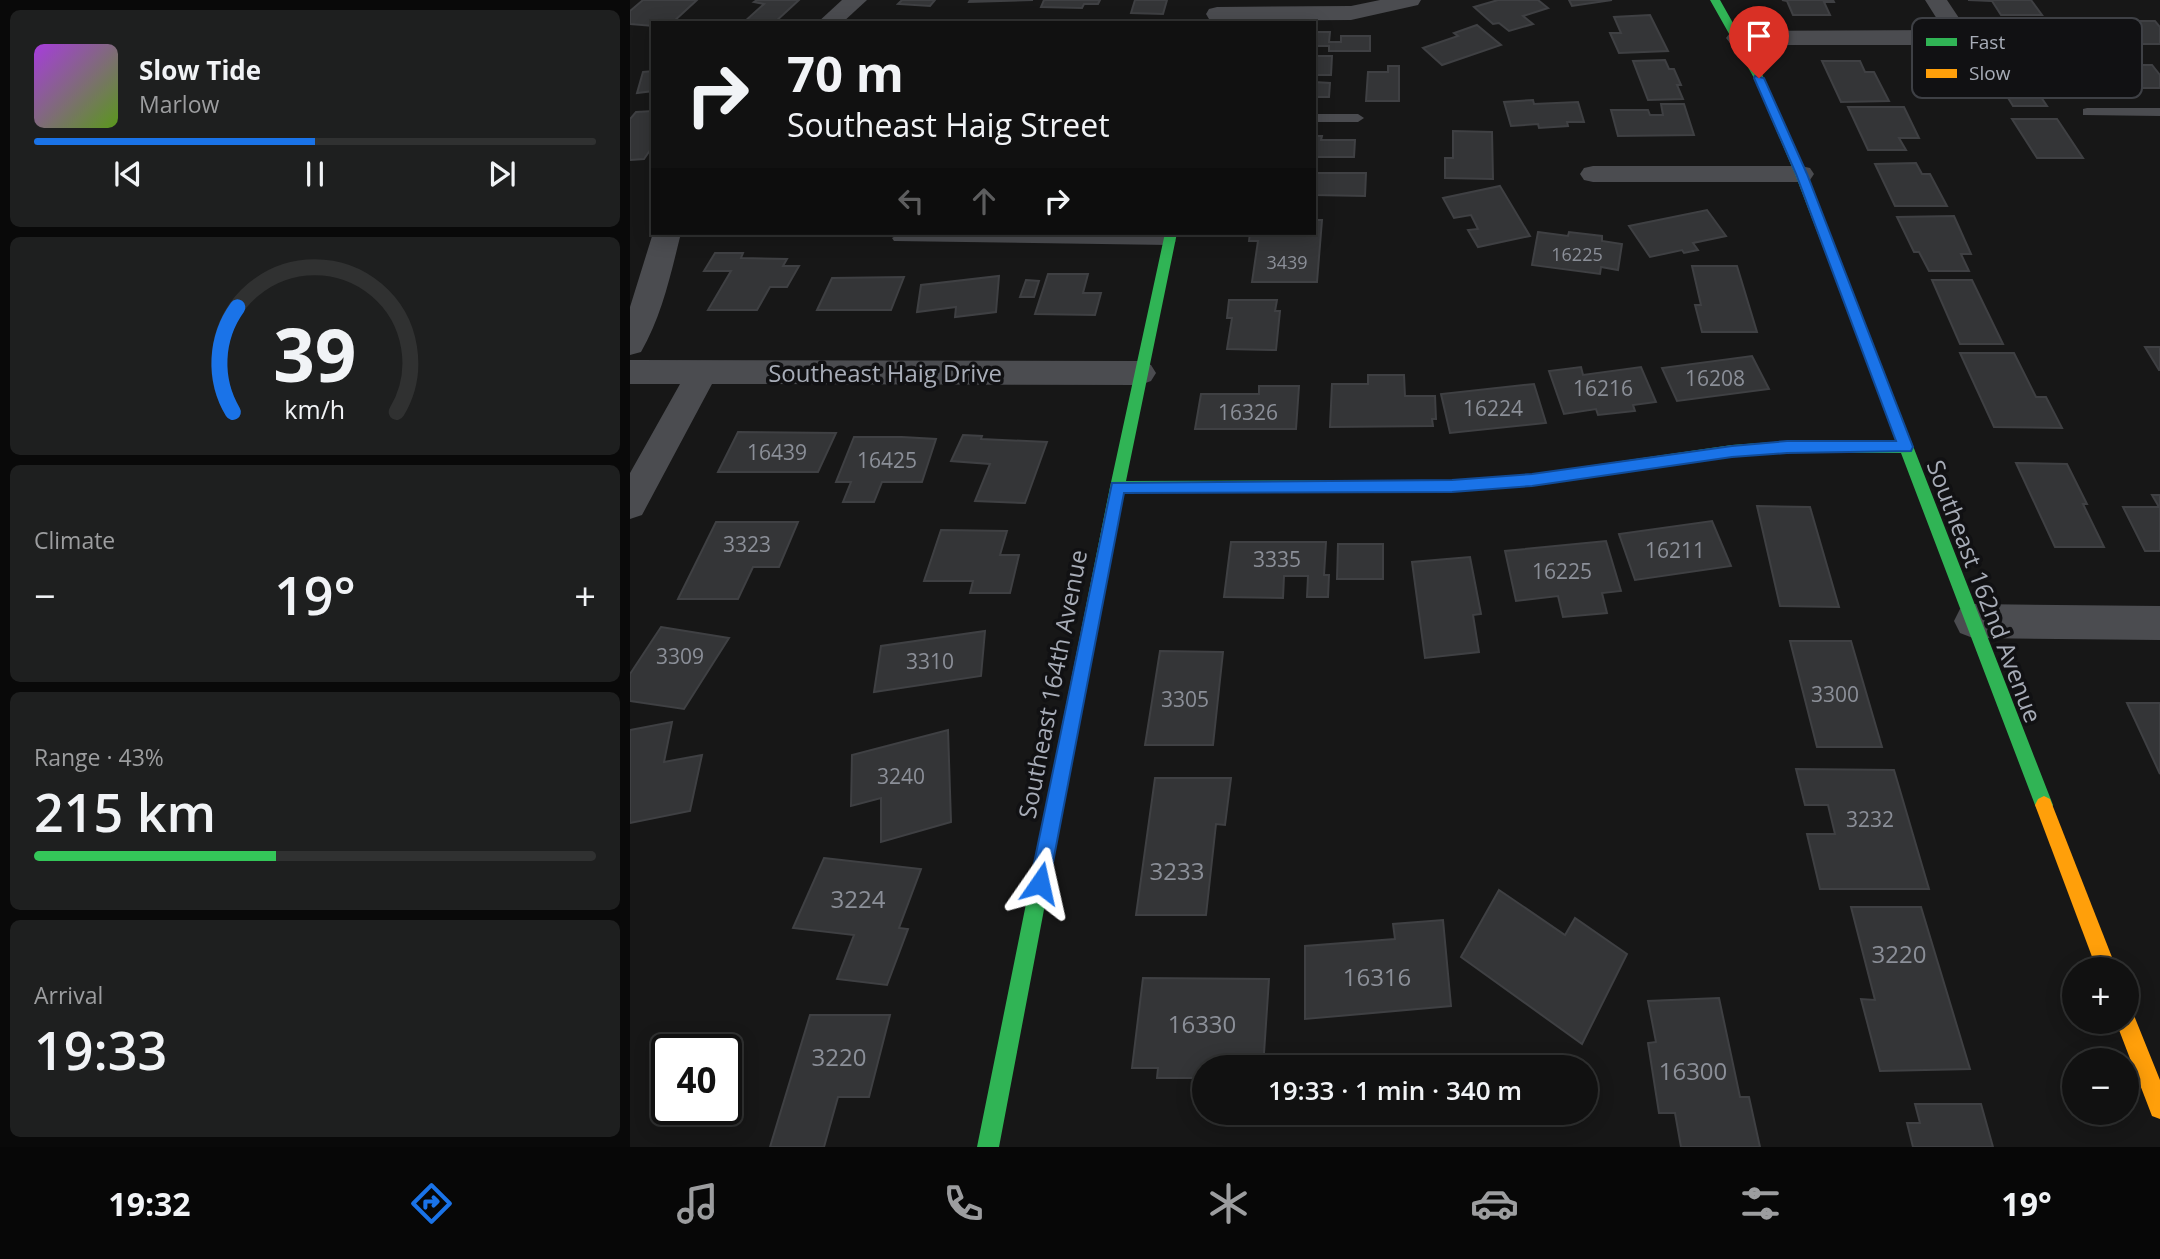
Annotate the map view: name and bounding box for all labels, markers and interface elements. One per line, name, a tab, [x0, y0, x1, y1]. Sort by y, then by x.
pin	[1729, 6, 1789, 78]
icon: arrive	[1740, 17, 1778, 55]
legend	[1912, 18, 2142, 98]
text: Fast	[1969, 29, 2005, 55]
text: 70 m	[787, 40, 904, 106]
icon: right	[672, 49, 763, 140]
text: Slow Tide	[139, 52, 261, 88]
text: Slow	[1969, 60, 2011, 86]
text: Marlow	[139, 88, 219, 120]
text: Southeast Haig Street	[787, 103, 1110, 146]
icon: previous	[109, 155, 147, 193]
icon: pause	[296, 155, 334, 193]
icon: next	[483, 155, 521, 193]
icon: left	[892, 182, 930, 220]
icon: ahead	[965, 182, 1003, 220]
icon: right	[1038, 182, 1076, 220]
house number: 16225	[1551, 242, 1603, 266]
house number: 3439	[1266, 250, 1308, 274]
text: 39	[273, 305, 357, 404]
street label: Southeast Haig Drive	[768, 356, 1002, 389]
house number: 16208	[1685, 364, 1745, 392]
house number: 16216	[1573, 374, 1633, 402]
text: km/h	[285, 392, 345, 426]
house number: 16224	[1463, 394, 1523, 422]
house number: 16326	[1218, 398, 1278, 426]
house number: 16439	[747, 438, 807, 466]
house number: 16425	[857, 446, 917, 474]
street label: Southeast 162nd Avenue	[1920, 455, 2050, 727]
text: Climate	[34, 524, 115, 556]
house number: 3323	[723, 530, 771, 558]
house number: 16211	[1645, 536, 1705, 564]
house number: 3335	[1253, 545, 1301, 573]
street label: Southeast 164th Avenue	[1010, 547, 1094, 821]
house number: 16225	[1532, 557, 1592, 585]
text: 19°	[274, 559, 356, 630]
text: −	[34, 569, 56, 621]
text: +	[574, 569, 596, 621]
house number: 3309	[656, 642, 704, 670]
house number: 3310	[906, 647, 954, 675]
house number: 3300	[1811, 680, 1859, 708]
house number: 3305	[1161, 685, 1209, 713]
text: Range · 43%	[34, 741, 164, 773]
house number: 3240	[877, 762, 925, 790]
text: 215 km	[34, 776, 216, 847]
house number: 3232	[1846, 805, 1894, 833]
position arrow	[1003, 846, 1077, 920]
house number: 3233	[1150, 854, 1204, 887]
house number: 3224	[831, 882, 886, 915]
house number: 3220	[1872, 937, 1926, 970]
map controls	[2062, 957, 2139, 1125]
button: +	[2062, 957, 2139, 1034]
house number: 16316	[1343, 960, 1411, 993]
text: Arrival	[34, 979, 103, 1011]
house number: 16330	[1168, 1007, 1236, 1040]
text: 19:33	[34, 1014, 167, 1085]
speed limit sign: 40	[651, 1034, 742, 1125]
house number: 3220	[812, 1040, 866, 1073]
button: −	[2062, 1048, 2139, 1125]
house number: 16300	[1659, 1054, 1727, 1087]
text: 19:33 · 1 min · 340 m	[1268, 1072, 1522, 1108]
icon: directions	[407, 1179, 456, 1228]
icon: music	[673, 1179, 722, 1228]
icon: phone	[939, 1179, 988, 1228]
icon: climate	[1204, 1179, 1253, 1228]
icon: car	[1470, 1179, 1519, 1228]
icon: filters	[1736, 1179, 1785, 1228]
text: 19:32	[108, 1182, 191, 1225]
text: 19°	[2001, 1182, 2052, 1225]

